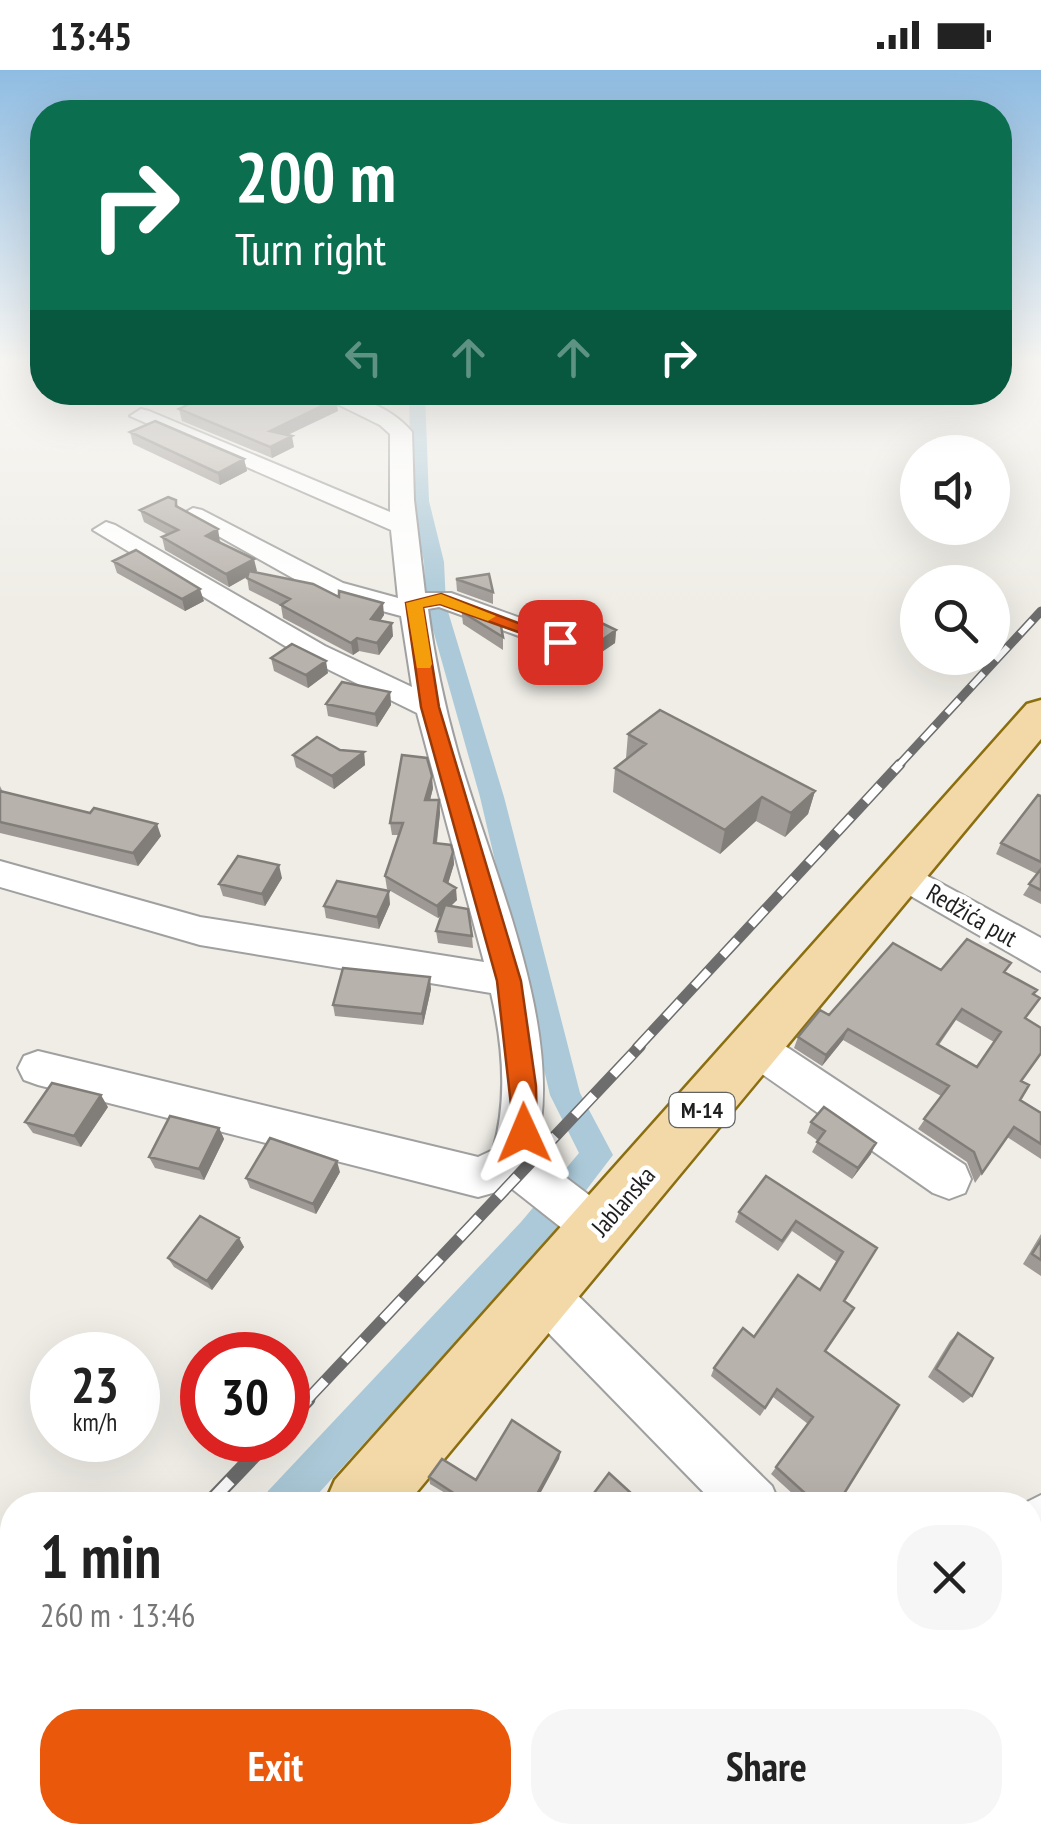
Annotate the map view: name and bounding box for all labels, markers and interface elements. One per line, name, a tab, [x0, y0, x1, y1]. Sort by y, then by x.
text: 13:45	[50, 11, 132, 60]
text: 200 m	[235, 131, 396, 221]
icon: right	[70, 140, 200, 270]
text: Turn right	[235, 219, 386, 277]
icon: left	[336, 330, 391, 385]
icon: ahead	[441, 330, 496, 385]
icon: ahead	[546, 330, 601, 385]
icon: right	[651, 330, 706, 385]
map controls	[900, 435, 1010, 675]
button: sound	[900, 435, 1010, 545]
button: search	[900, 565, 1010, 675]
pin	[518, 600, 603, 685]
icon: arrive	[533, 615, 588, 670]
street label: Redžića put	[921, 876, 1023, 954]
position arrow	[472, 1081, 576, 1185]
road number: M-14	[670, 1093, 734, 1127]
street label: Jablanska	[583, 1160, 662, 1243]
speed limit sign: 30	[180, 1332, 310, 1462]
text: 23	[71, 1352, 119, 1417]
text: km/h	[73, 1406, 117, 1438]
text: 1 min	[40, 1517, 161, 1595]
button: close	[897, 1525, 1002, 1630]
text: 260 m · 13:46	[40, 1594, 195, 1636]
button: Exit	[40, 1709, 511, 1824]
button: Share	[531, 1709, 1002, 1824]

